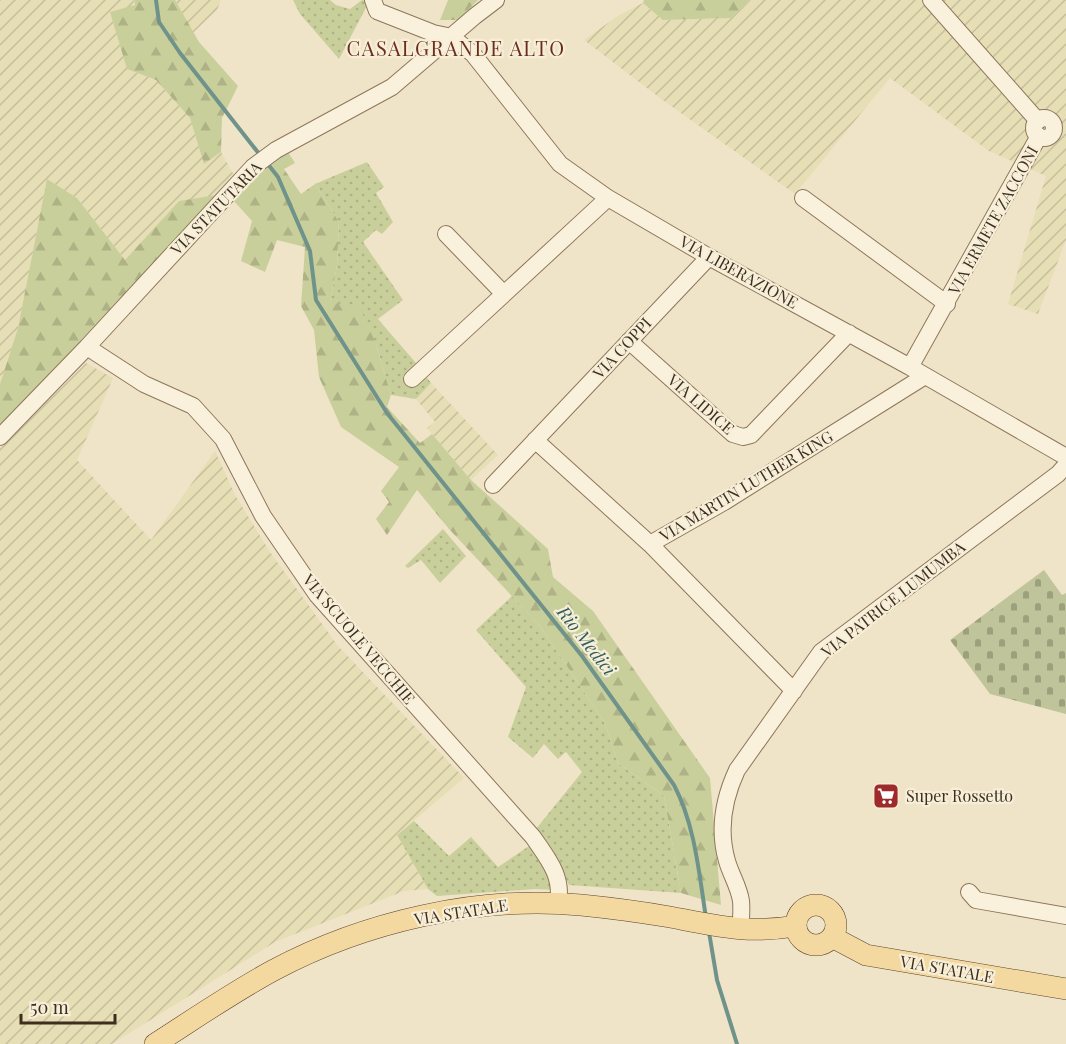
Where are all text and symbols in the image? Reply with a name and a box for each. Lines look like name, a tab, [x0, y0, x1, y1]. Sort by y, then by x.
district label: CASALGRANDE ALTO	[347, 34, 565, 61]
street label: VIA ERMETE ZACCONI	[942, 142, 1042, 299]
street label: VIA STATUTARIA	[165, 156, 266, 260]
street label: VIA LIBERAZIONE	[676, 230, 802, 313]
street label: VIA COPPI	[587, 313, 655, 384]
street label: VIA LIDICE	[663, 368, 739, 438]
street label: VIA MARTIN LUTHER KING	[654, 425, 836, 546]
street label: VIA PATRICE LUMUMBA	[816, 535, 970, 662]
street label: VIA SCUOLE VECCHIE	[298, 569, 420, 708]
water label: Rio Medici	[551, 600, 622, 681]
supermarket icon: Super Rossetto	[871, 781, 901, 811]
place label: Super Rossetto	[906, 785, 1013, 806]
street label: VIA STATALE	[411, 894, 509, 929]
street label: VIA STATALE	[898, 950, 996, 987]
scale bar	[21, 987, 116, 1025]
text: 50 m	[30, 995, 69, 1019]

